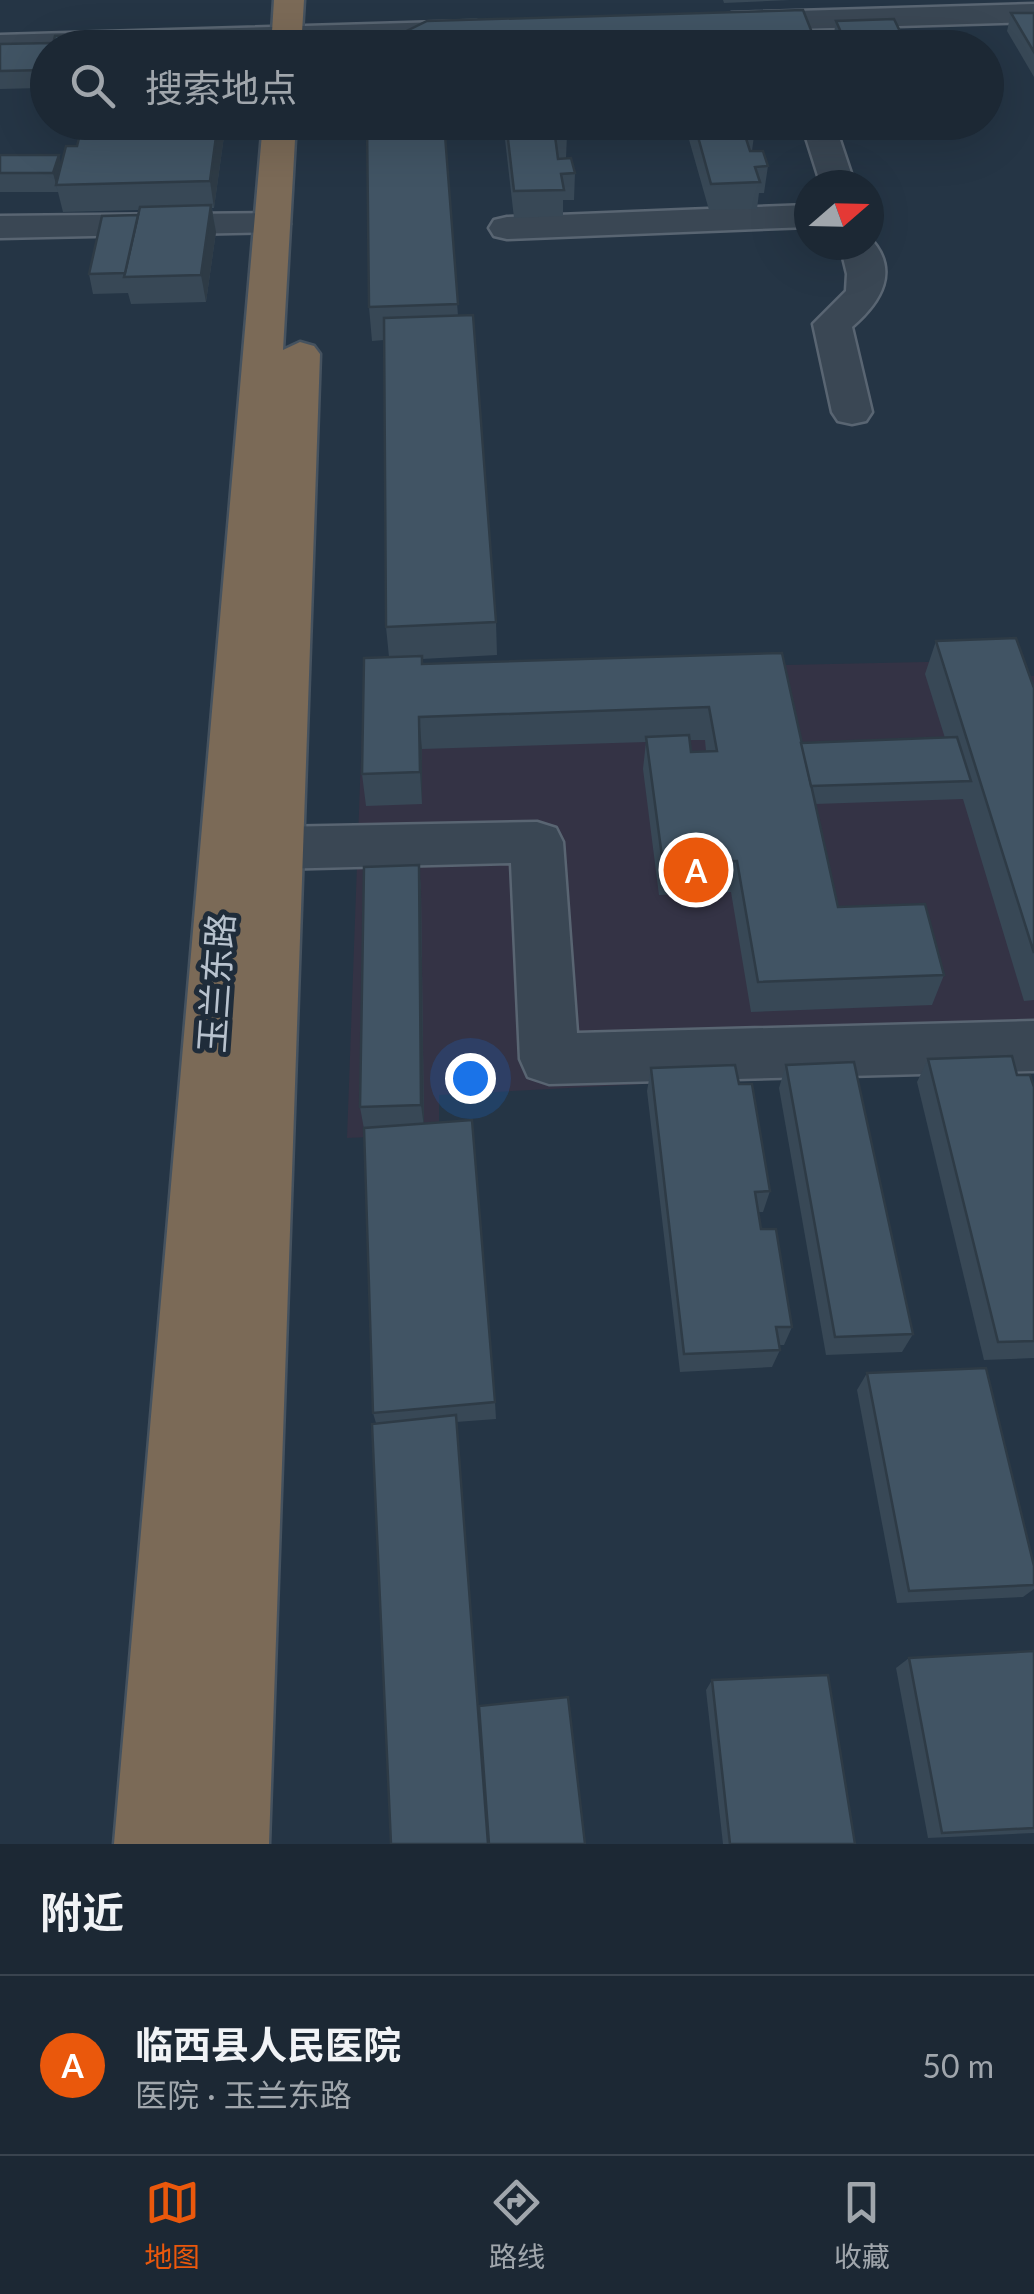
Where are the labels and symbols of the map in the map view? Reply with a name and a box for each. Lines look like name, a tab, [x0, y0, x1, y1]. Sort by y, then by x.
north arrow	[794, 170, 884, 260]
pin: A	[664, 832, 728, 908]
street label: 玉兰东路	[189, 912, 241, 1054]
your location	[445, 1053, 496, 1104]

